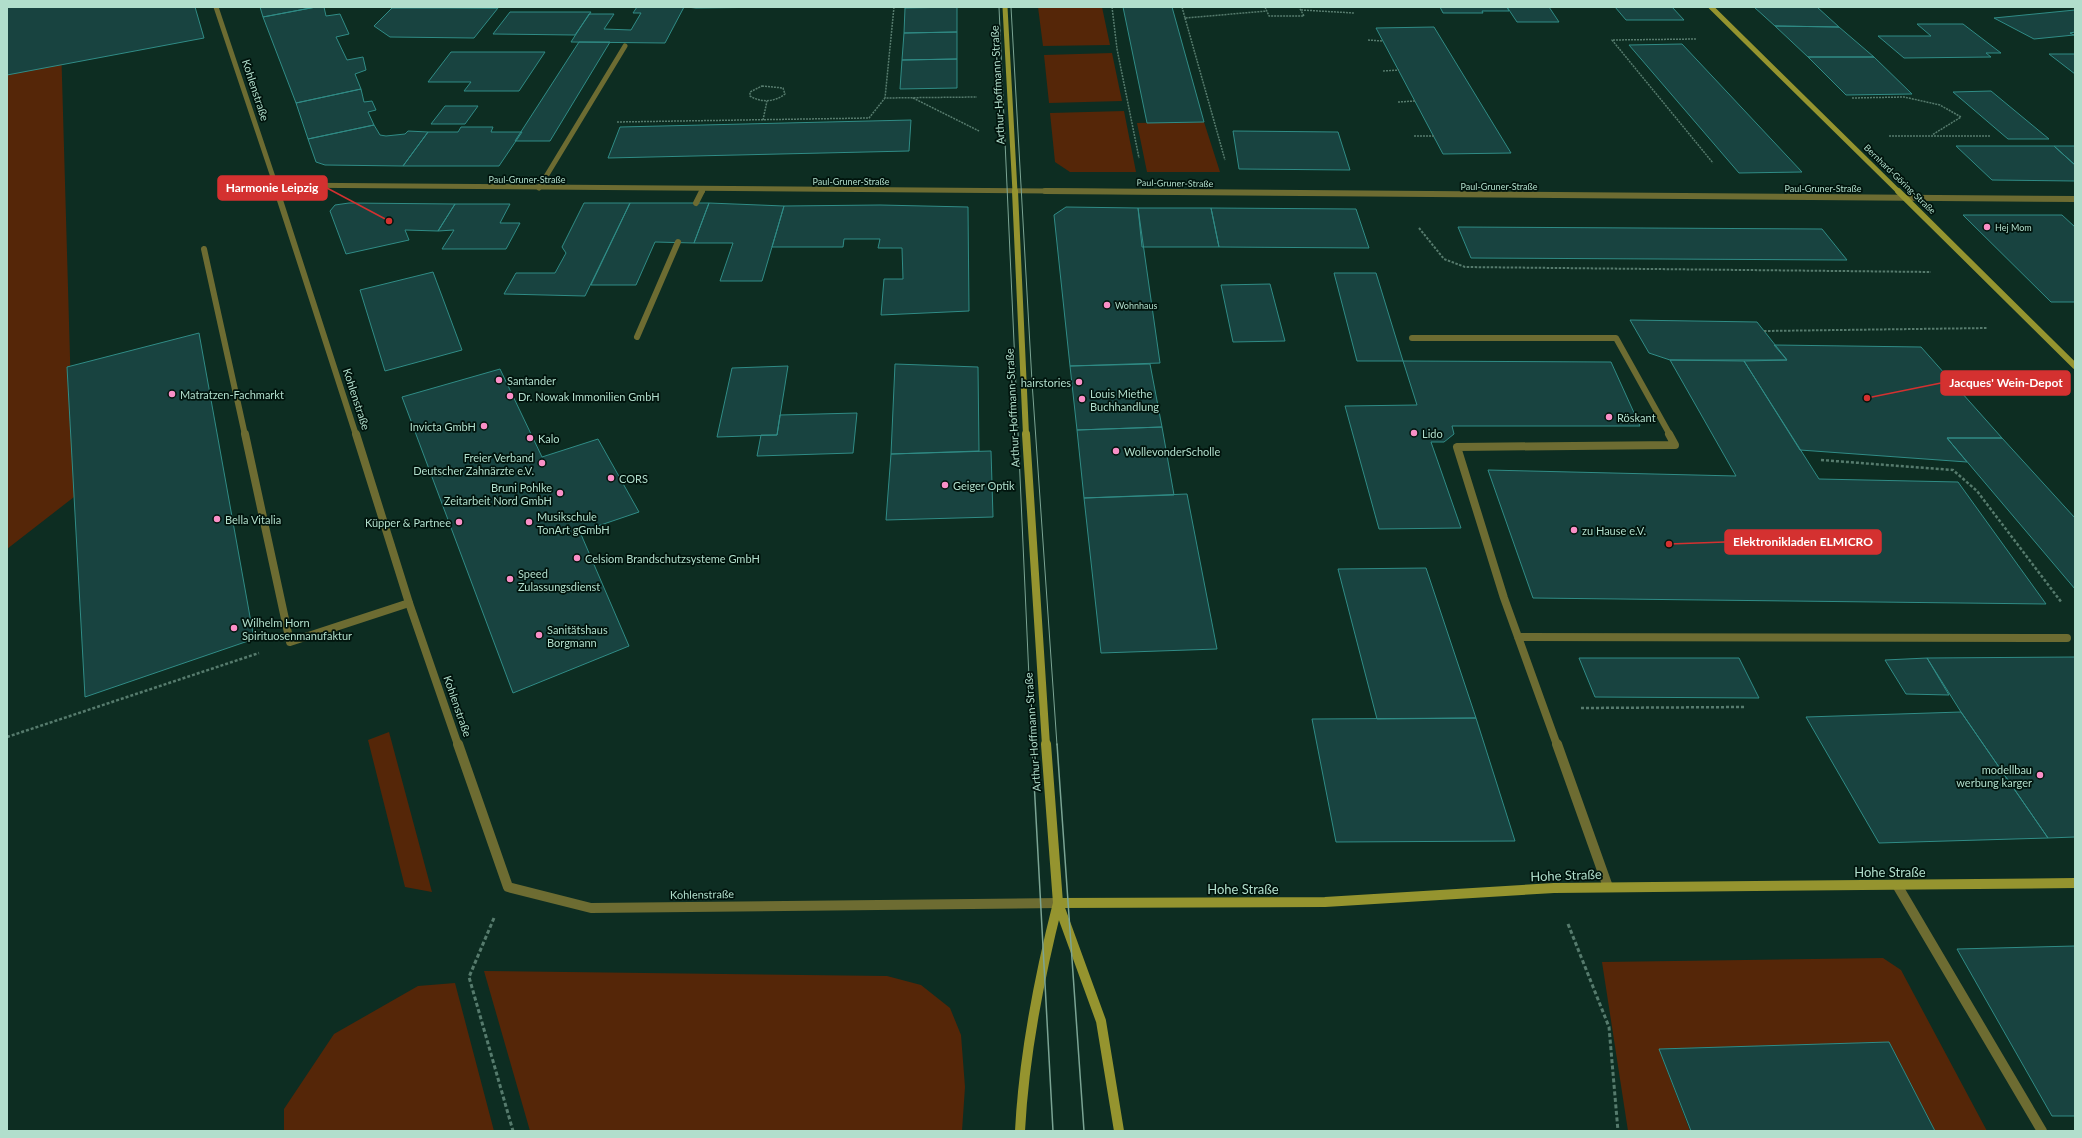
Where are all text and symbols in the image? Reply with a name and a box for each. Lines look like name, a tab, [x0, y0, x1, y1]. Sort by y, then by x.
street label: Arthur-Hoffmann-Straße	[987, 25, 1007, 145]
street label: Kohlenstraße	[240, 58, 272, 123]
street label: Bernhard-Göring-Straße	[1862, 142, 1938, 216]
street label: Paul-Gruner-Straße	[489, 174, 566, 185]
callout: Harmonie Leipzig	[218, 176, 327, 200]
street label: Paul-Gruner-Straße	[813, 176, 890, 187]
street label: Paul-Gruner-Straße	[1137, 177, 1214, 189]
text: Harmonie Leipzig	[226, 180, 319, 195]
street label: Paul-Gruner-Straße	[1461, 181, 1538, 192]
street label: Paul-Gruner-Straße	[1785, 183, 1862, 194]
marker: Hej Mom	[1982, 222, 1992, 232]
place label: Hej Mom	[1995, 222, 2032, 233]
marker: Wohnhaus	[1102, 300, 1112, 310]
place label: Wohnhaus	[1115, 300, 1157, 311]
street label: Arthur-Hoffmann-Straße	[1002, 348, 1022, 468]
street label: Kohlenstraße	[341, 367, 373, 432]
callout: Jacques' Wein-Depot	[1941, 371, 2070, 395]
place label: Santander	[507, 374, 556, 387]
marker: Santander	[494, 375, 504, 385]
text: Jacques' Wein-Depot	[1949, 375, 2063, 390]
place label: hairstories	[1021, 376, 1071, 389]
marker: hairstories	[1074, 377, 1084, 387]
place label: Louis Miethe Buchhandlung	[1090, 387, 1159, 413]
place label: Matratzen-Fachmarkt	[180, 388, 284, 401]
marker: Matratzen-Fachmarkt	[167, 389, 177, 399]
place label: Dr. Nowak Immonilien GmbH	[518, 390, 660, 403]
marker: Dr. Nowak Immonilien GmbH	[505, 391, 515, 401]
marker: Louis Miethe Buchhandlung	[1077, 394, 1087, 404]
place label: Röskant	[1617, 411, 1656, 424]
marker: Röskant	[1604, 412, 1614, 422]
place label: Invicta GmbH	[410, 420, 476, 433]
marker: Invicta GmbH	[479, 421, 489, 431]
place label: Lido	[1422, 427, 1443, 440]
marker: Lido	[1409, 428, 1419, 438]
place label: Kalo	[538, 432, 560, 445]
marker: Kalo	[525, 433, 535, 443]
place label: WollevonderScholle	[1124, 445, 1220, 458]
marker: WollevonderScholle	[1111, 446, 1121, 456]
place label: Freier Verband Deutscher Zahnärzte e.V.	[413, 451, 534, 477]
marker: Freier Verband Deutscher Zahnärzte e.V.	[537, 458, 547, 468]
place label: CORS	[619, 472, 648, 485]
marker: CORS	[606, 473, 616, 483]
place label: Geiger Optik	[953, 479, 1015, 492]
marker: Geiger Optik	[940, 480, 950, 490]
place label: Bruni Pohlke Zeitarbeit Nord GmbH	[444, 481, 552, 507]
marker: Bruni Pohlke Zeitarbeit Nord GmbH	[555, 488, 565, 498]
place label: Musikschule TonArt gGmbH	[537, 510, 610, 536]
place label: Bella Vitalia	[225, 513, 281, 526]
marker: Bella Vitalia	[212, 514, 222, 524]
place label: Küpper & Partnee	[365, 516, 451, 529]
marker: Küpper & Partnee	[454, 517, 464, 527]
marker: Musikschule TonArt gGmbH	[524, 517, 534, 527]
place label: zu Hause e.V.	[1582, 524, 1646, 537]
marker: zu Hause e.V.	[1569, 525, 1579, 535]
callout: Elektronikladen ELMICRO	[1725, 530, 1881, 554]
text: Elektronikladen ELMICRO	[1733, 534, 1873, 549]
place label: Celsiom Brandschutzsysteme GmbH	[585, 552, 760, 565]
marker: Celsiom Brandschutzsysteme GmbH	[572, 553, 582, 563]
place label: Speed Zulassungsdienst	[518, 567, 600, 593]
marker: Speed Zulassungsdienst	[505, 574, 515, 584]
place label: Wilhelm Horn Spirituosenmanufaktur	[242, 616, 352, 642]
marker: Wilhelm Horn Spirituosenmanufaktur	[229, 623, 239, 633]
place label: Sanitätshaus Borgmann	[547, 623, 608, 649]
marker: Sanitätshaus Borgmann	[534, 630, 544, 640]
street label: Arthur-Hoffmann-Straße	[1021, 672, 1043, 792]
street label: Kohlenstraße	[441, 674, 475, 739]
place label: modellbau werbung karger	[1956, 763, 2032, 789]
marker: modellbau werbung karger	[2035, 770, 2045, 780]
street label: Hohe Straße	[1854, 864, 1926, 880]
street label: Hohe Straße	[1530, 866, 1602, 884]
street label: Hohe Straße	[1207, 881, 1279, 897]
street label: Kohlenstraße	[670, 887, 734, 901]

